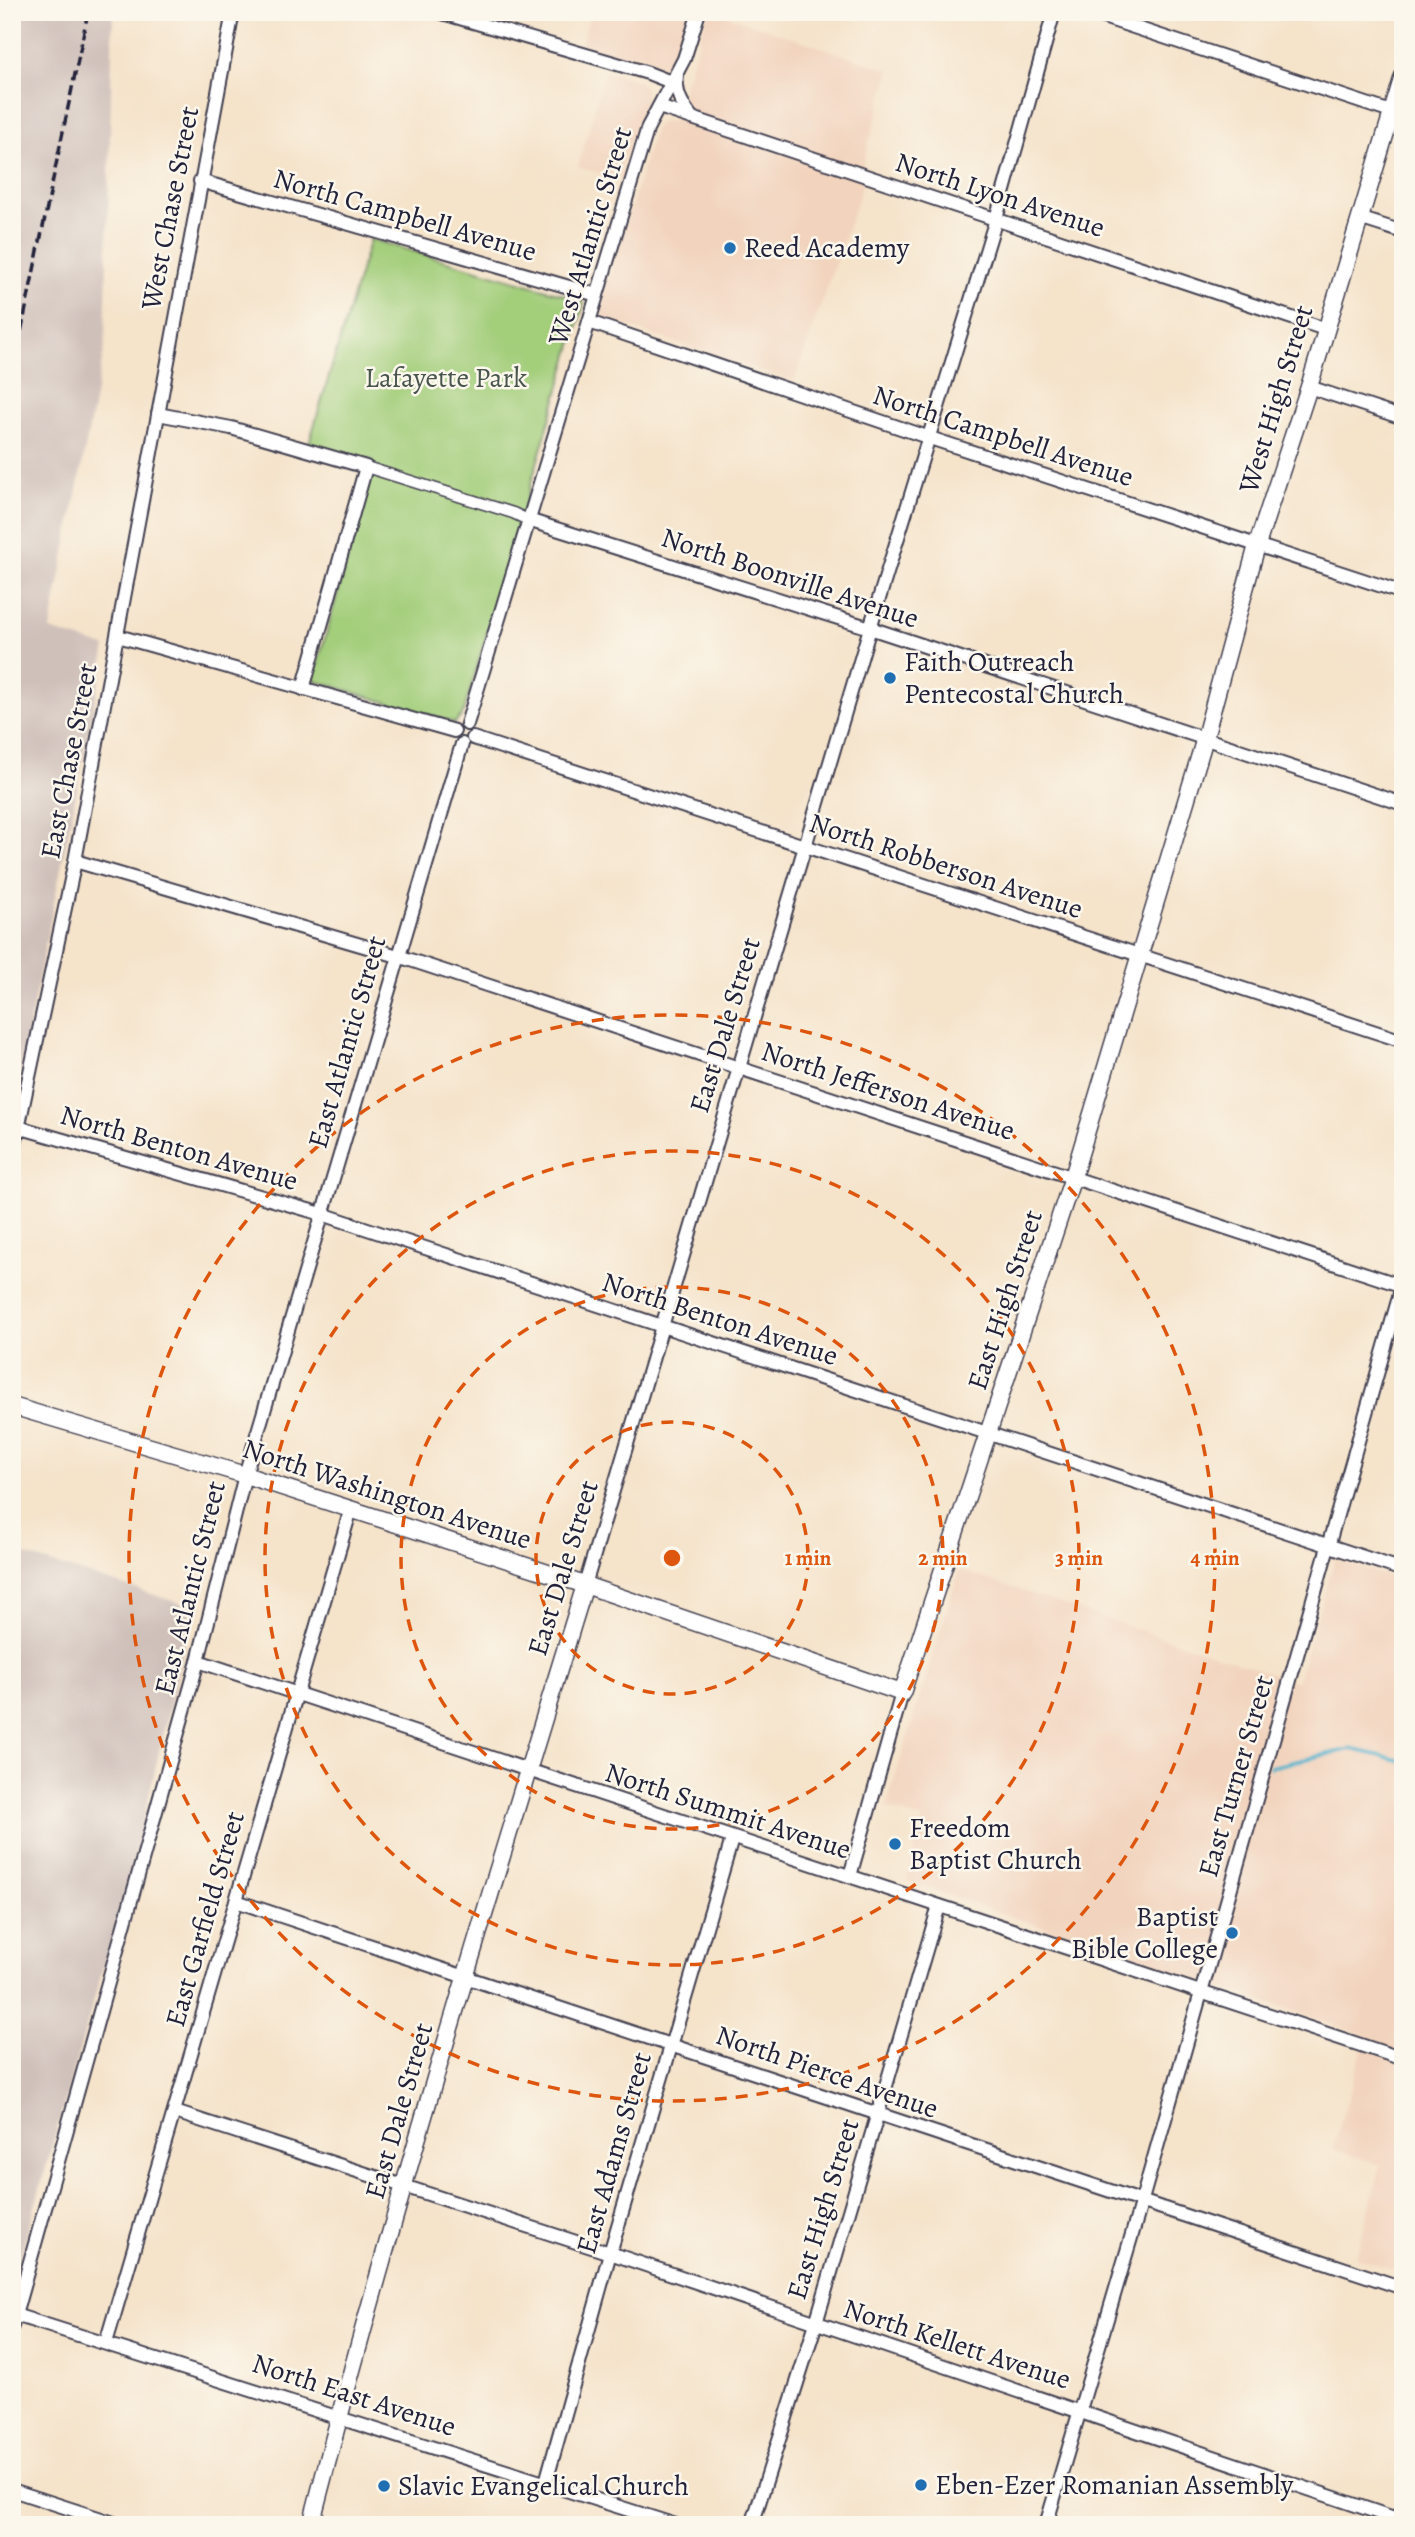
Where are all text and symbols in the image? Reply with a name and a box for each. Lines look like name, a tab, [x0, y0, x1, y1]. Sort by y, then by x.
street label: West Chase Street	[131, 103, 208, 314]
street label: West Atlantic Street	[538, 122, 641, 351]
street label: North Lyon Avenue	[890, 143, 1110, 247]
street label: North Campbell Avenue	[269, 159, 541, 271]
place label: Reed Academy	[744, 229, 910, 267]
marker: Reed Academy	[722, 240, 738, 256]
street label: West High Street	[1229, 300, 1323, 499]
park label: Lafayette Park	[365, 359, 527, 397]
street label: North Campbell Avenue	[868, 376, 1138, 496]
street label: North Boonville Avenue	[656, 518, 924, 638]
place label: Faith Outreach Pentecostal Church	[904, 643, 1124, 713]
street label: East Chase Street	[31, 660, 107, 862]
marker: Faith Outreach Pentecostal Church	[882, 670, 898, 686]
street label: North Robberson Avenue	[804, 804, 1088, 928]
street label: East Atlantic Street	[299, 931, 395, 1153]
street label: East Dale Street	[680, 933, 770, 1117]
street label: North Jefferson Avenue	[756, 1032, 1020, 1150]
street label: North Benton Avenue	[56, 1096, 302, 1200]
street label: East High Street	[958, 1205, 1052, 1395]
street label: North Benton Avenue	[597, 1263, 843, 1375]
street label: North Washington Avenue	[238, 1429, 536, 1559]
street label: East Dale Street	[518, 1476, 608, 1660]
street label: East Atlantic Street	[145, 1477, 235, 1699]
text: 1 min	[785, 1544, 832, 1572]
text: 2 min	[918, 1544, 968, 1572]
text: 3 min	[1055, 1544, 1103, 1572]
text: 4 min	[1190, 1544, 1240, 1572]
centre of rings	[660, 1546, 684, 1570]
street label: East Turner Street	[1189, 1671, 1283, 1881]
street label: North Summit Avenue	[600, 1753, 856, 1869]
street label: East Garfield Street	[156, 1807, 254, 2031]
place label: Freedom Baptist Church	[909, 1809, 1082, 1879]
marker: Freedom Baptist Church	[887, 1836, 903, 1852]
place label: Baptist Bible College	[1071, 1898, 1218, 1968]
marker: Baptist Bible College	[1224, 1925, 1240, 1941]
street label: North Pierce Avenue	[711, 2016, 943, 2128]
street label: East Dale Street	[356, 2018, 442, 2204]
street label: East Adams Street	[567, 2048, 661, 2258]
street label: East High Street	[777, 2114, 869, 2304]
street label: North Kellett Avenue	[838, 2289, 1076, 2399]
street label: North East Avenue	[247, 2344, 461, 2446]
place label: Eben-Ezer Romanian Assembly	[935, 2466, 1294, 2504]
place label: Slavic Evangelical Church	[398, 2467, 689, 2505]
marker: Eben-Ezer Romanian Assembly	[913, 2477, 929, 2493]
marker: Slavic Evangelical Church	[376, 2478, 392, 2494]

